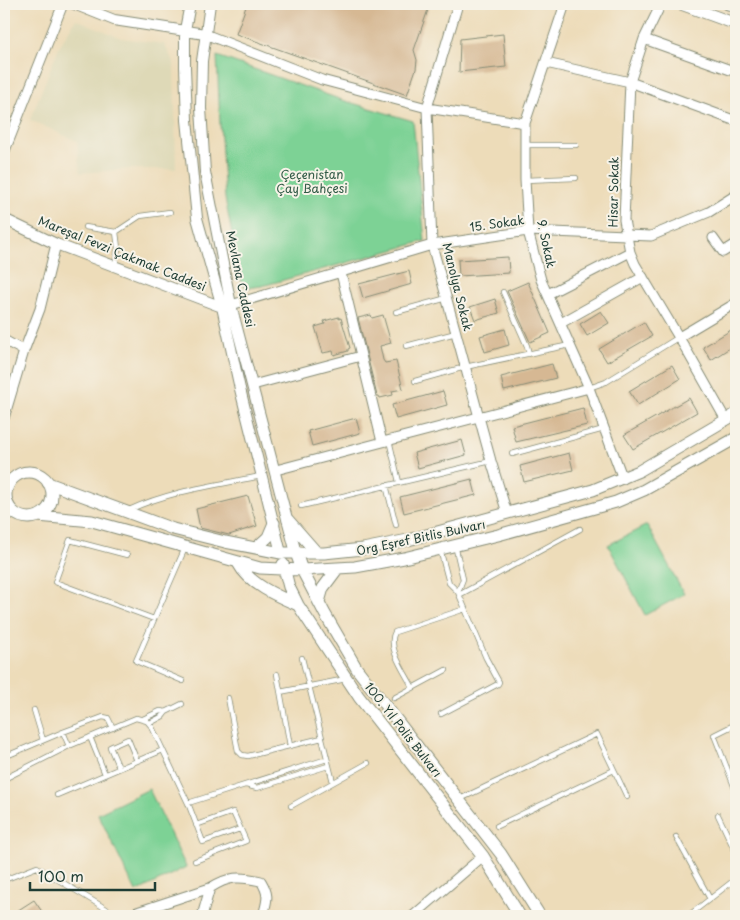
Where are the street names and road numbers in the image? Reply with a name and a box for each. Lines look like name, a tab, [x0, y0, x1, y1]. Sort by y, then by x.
street label: Hisar Sokak	[603, 156, 623, 227]
street label: 15. Sokak	[468, 210, 526, 236]
street label: Mareşal Fevzi Çakmak Caddesi	[36, 211, 209, 295]
street label: 9. Sokak	[533, 218, 561, 270]
street label: Mevlana Caddesi	[222, 229, 260, 329]
street label: Manolya Sokak	[438, 241, 478, 333]
street label: Org Eşref Bitlis Bulvarı	[355, 515, 487, 559]
street label: 100. Yıl Polis Bulvarı	[361, 678, 447, 781]

